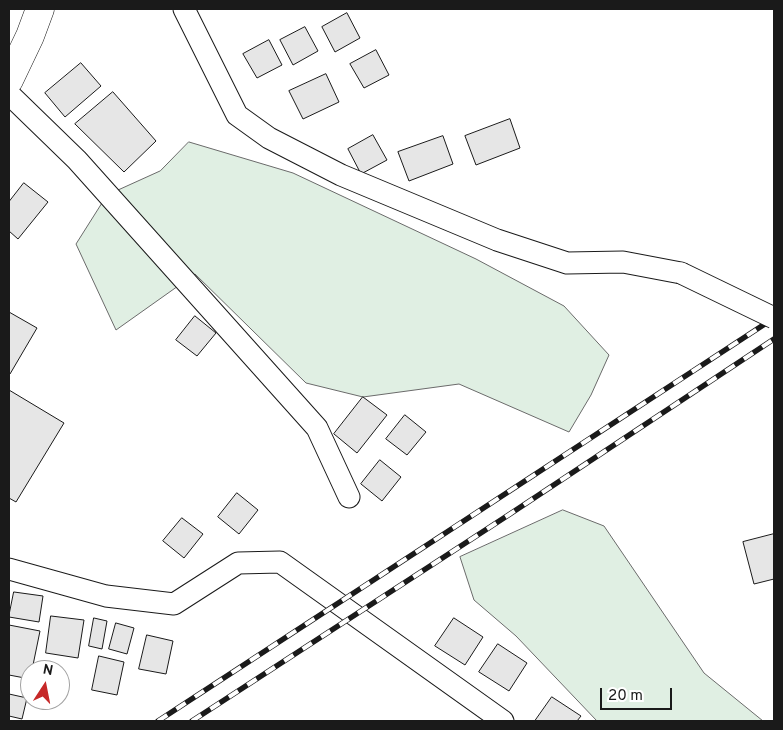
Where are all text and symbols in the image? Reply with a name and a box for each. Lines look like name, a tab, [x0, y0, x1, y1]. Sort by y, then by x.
north arrow	[20, 660, 70, 710]
text: N	[41, 661, 54, 680]
scale bar	[603, 678, 676, 710]
text: 20 m	[608, 687, 643, 706]

